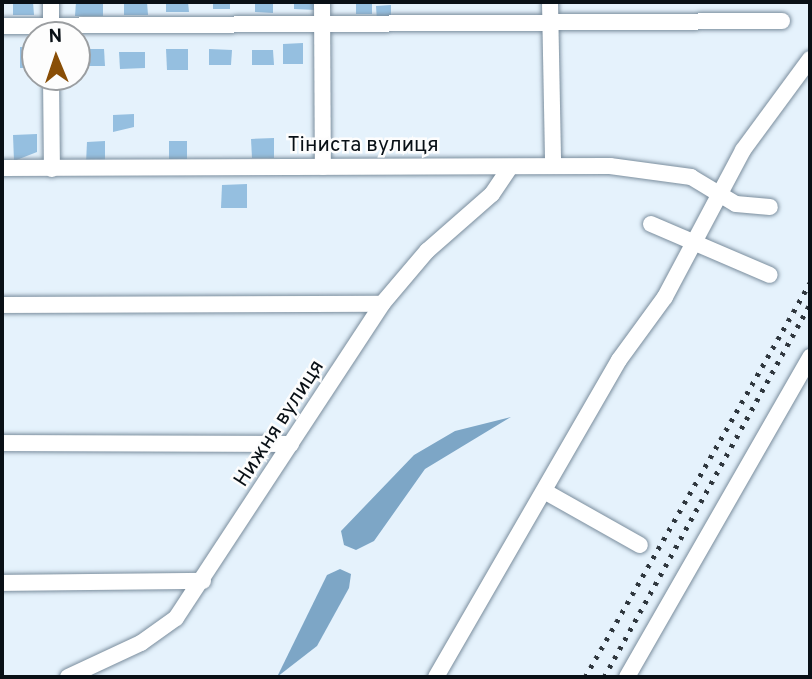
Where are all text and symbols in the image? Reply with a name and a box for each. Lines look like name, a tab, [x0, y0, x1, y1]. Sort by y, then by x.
north arrow	[21, 21, 91, 91]
text: N	[48, 25, 63, 49]
street label: Тіниста вулиця	[287, 133, 439, 159]
street label: Нижня вулиця	[230, 356, 330, 492]

